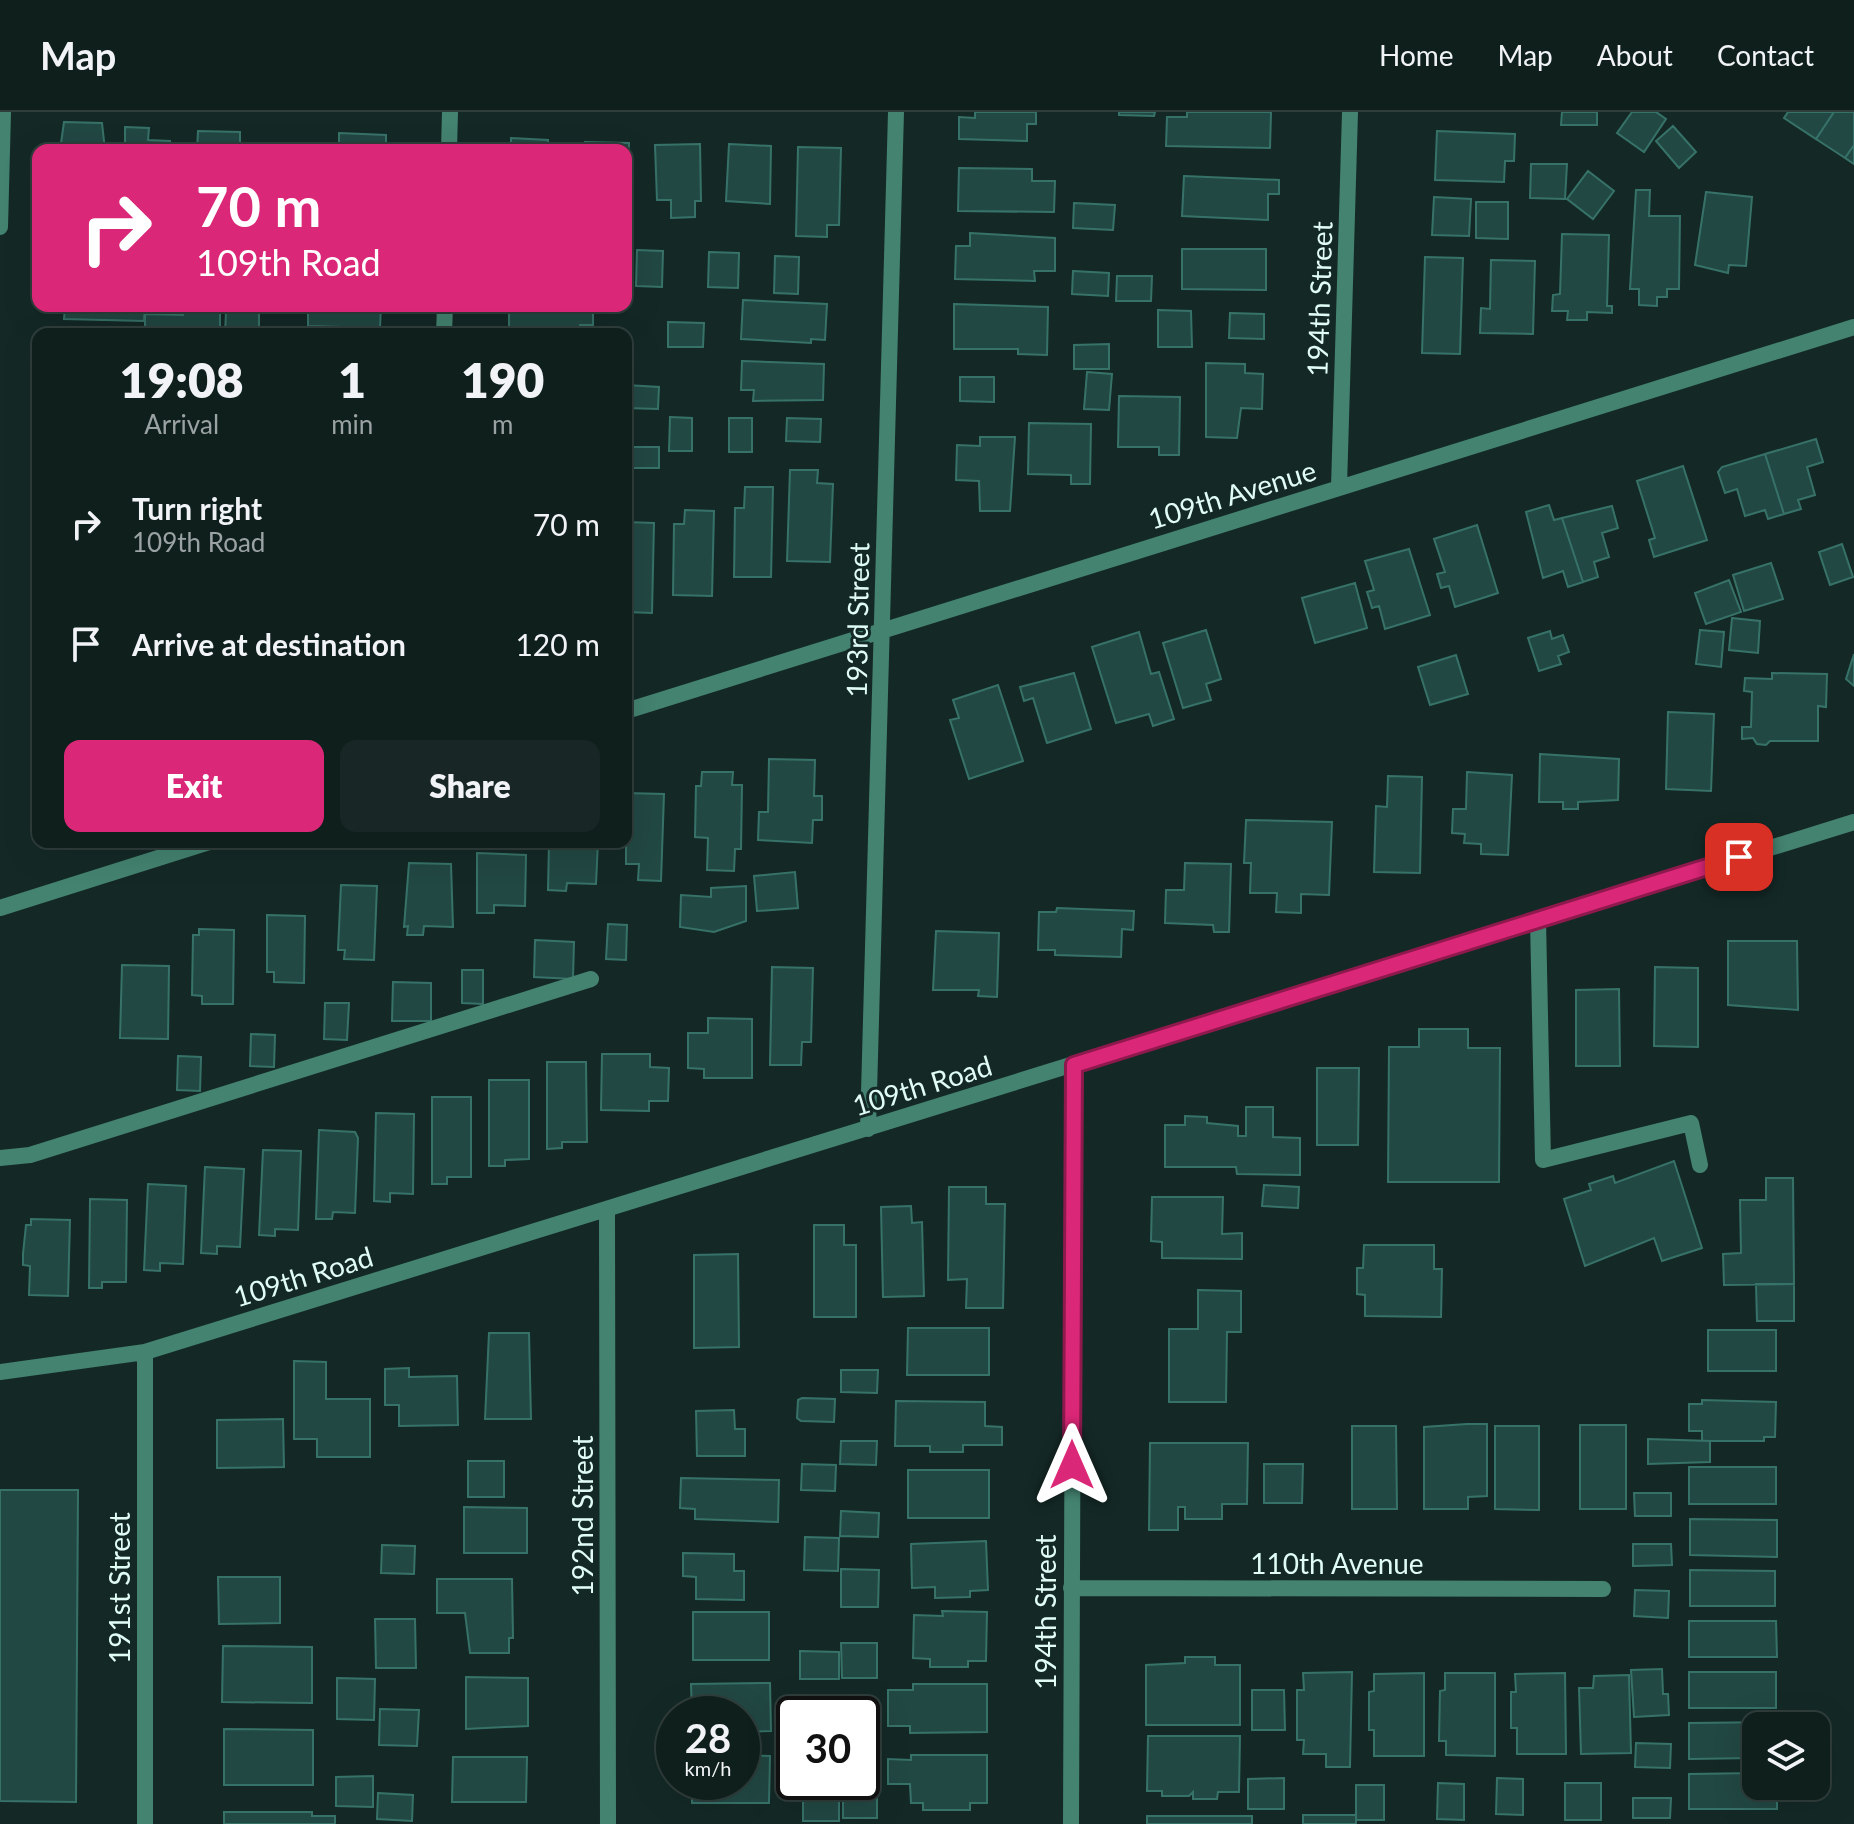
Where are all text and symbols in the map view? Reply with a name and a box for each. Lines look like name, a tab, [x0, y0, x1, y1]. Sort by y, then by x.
text: Map	[40, 32, 116, 78]
text: Home	[1379, 38, 1454, 72]
text: Map	[1498, 38, 1553, 72]
text: About	[1597, 38, 1673, 72]
text: Contact	[1717, 38, 1814, 72]
text: 70 m	[196, 172, 321, 239]
icon: right	[64, 176, 168, 280]
street label: 194th Street	[1299, 221, 1339, 377]
text: 109th Road	[196, 240, 381, 284]
text: 19:08	[120, 351, 244, 408]
text: 1	[338, 351, 366, 408]
text: 190	[461, 351, 544, 408]
text: Arrival	[144, 408, 219, 440]
text: min	[331, 408, 373, 440]
text: m	[492, 408, 513, 440]
street label: 109th Avenue	[1144, 452, 1320, 536]
text: Turn right	[132, 490, 262, 526]
icon: right	[64, 502, 108, 546]
text: 70 m	[533, 506, 600, 542]
text: 109th Road	[132, 526, 265, 558]
street label: 193rd Street	[839, 542, 875, 698]
icon: arrive	[64, 622, 108, 666]
text: Arrive at destination	[132, 626, 406, 662]
text: 120 m	[515, 626, 600, 662]
button: Exit	[64, 740, 324, 832]
button: Share	[340, 740, 600, 832]
pin	[1705, 823, 1773, 891]
icon: arrive	[1717, 835, 1761, 879]
street label: 109th Road	[848, 1048, 996, 1122]
street label: 109th Road	[229, 1239, 377, 1313]
position arrow	[1030, 1423, 1114, 1507]
street label: 192nd Street	[565, 1436, 599, 1596]
street label: 191st Street	[102, 1512, 136, 1664]
street label: 194th Street	[1028, 1534, 1062, 1690]
street label: 110th Avenue	[1250, 1546, 1424, 1580]
speed limit sign: 30	[776, 1696, 880, 1800]
map controls	[1742, 1712, 1830, 1800]
button: layers	[1742, 1712, 1830, 1800]
text: 28	[685, 1714, 731, 1762]
text: km/h	[685, 1756, 731, 1780]

